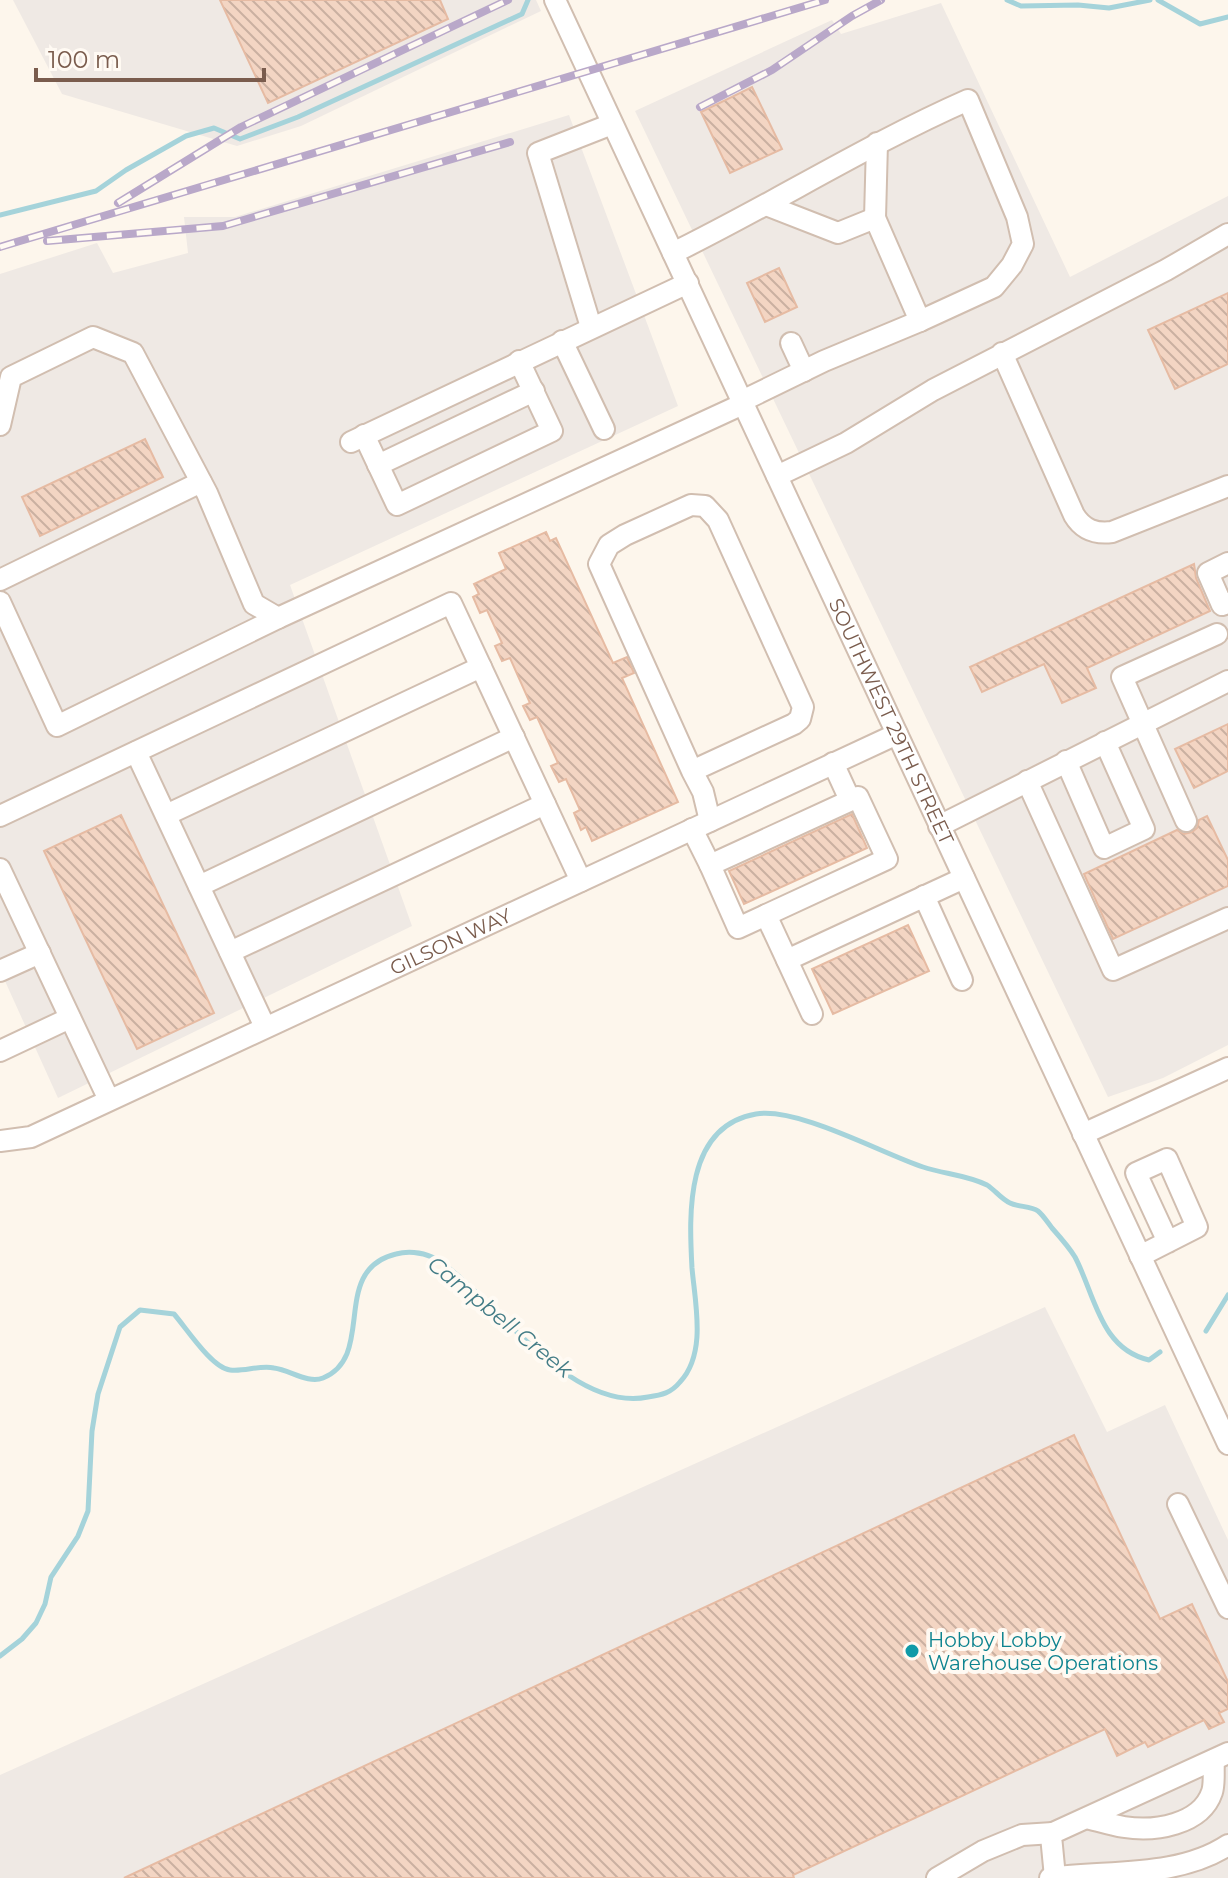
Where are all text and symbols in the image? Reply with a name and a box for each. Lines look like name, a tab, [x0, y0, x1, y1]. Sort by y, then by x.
scale bar	[36, 32, 264, 82]
text: 100 m	[48, 45, 120, 74]
street label: SOUTHWEST 29TH STREET	[824, 595, 959, 849]
street label: GILSON WAY	[386, 903, 515, 980]
water label: Campbell Creek	[422, 1250, 578, 1384]
place label: Hobby Lobby Warehouse Operations	[928, 1628, 1158, 1675]
marker: Hobby Lobby Warehouse Operations	[903, 1642, 921, 1660]

